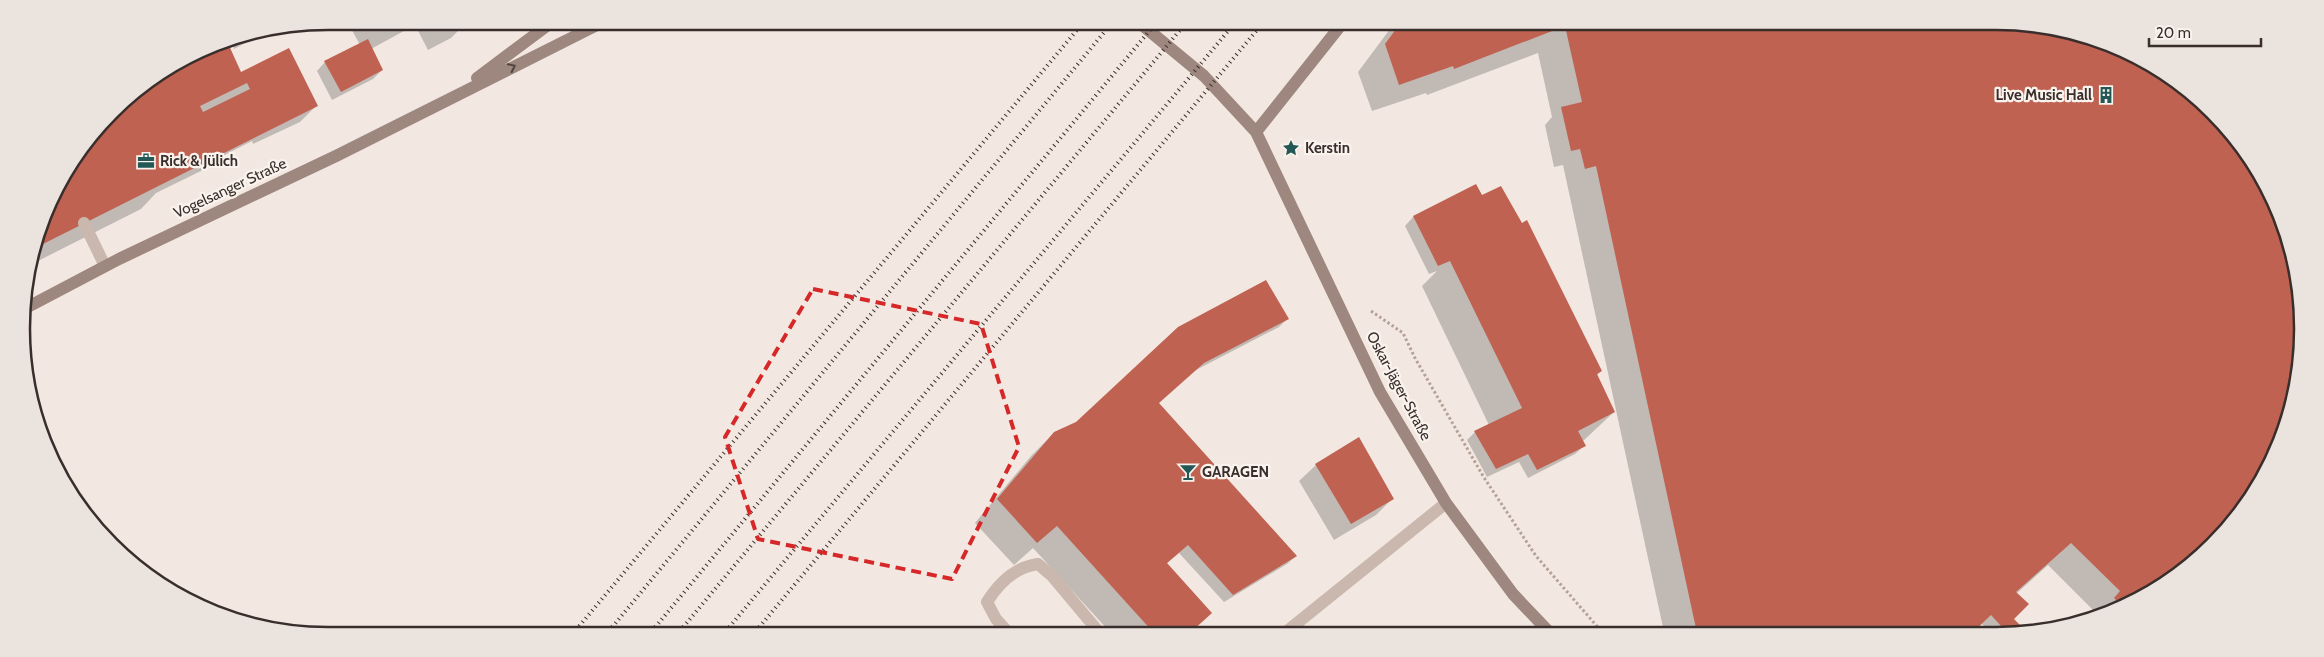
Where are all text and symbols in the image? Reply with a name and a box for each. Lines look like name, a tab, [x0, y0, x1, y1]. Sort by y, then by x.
scale bar	[2149, 15, 2262, 47]
text: 20 m	[2156, 24, 2191, 42]
one-way arrow	[507, 63, 516, 73]
building icon: Live Music Hall	[2096, 85, 2116, 105]
place label: Live Music Hall	[1996, 86, 2092, 104]
place icon: Kerstin	[1281, 138, 1301, 158]
place label: Kerstin	[1305, 139, 1350, 157]
office icon: Rick & Jülich	[136, 151, 156, 171]
place label: Rick & Jülich	[160, 152, 238, 170]
street label: Vogelsanger Straße	[171, 154, 289, 222]
street label: Oskar-Jäger-Straße	[1363, 329, 1435, 444]
bar icon: GARAGEN	[1178, 462, 1198, 482]
place label: GARAGEN	[1202, 463, 1269, 481]

